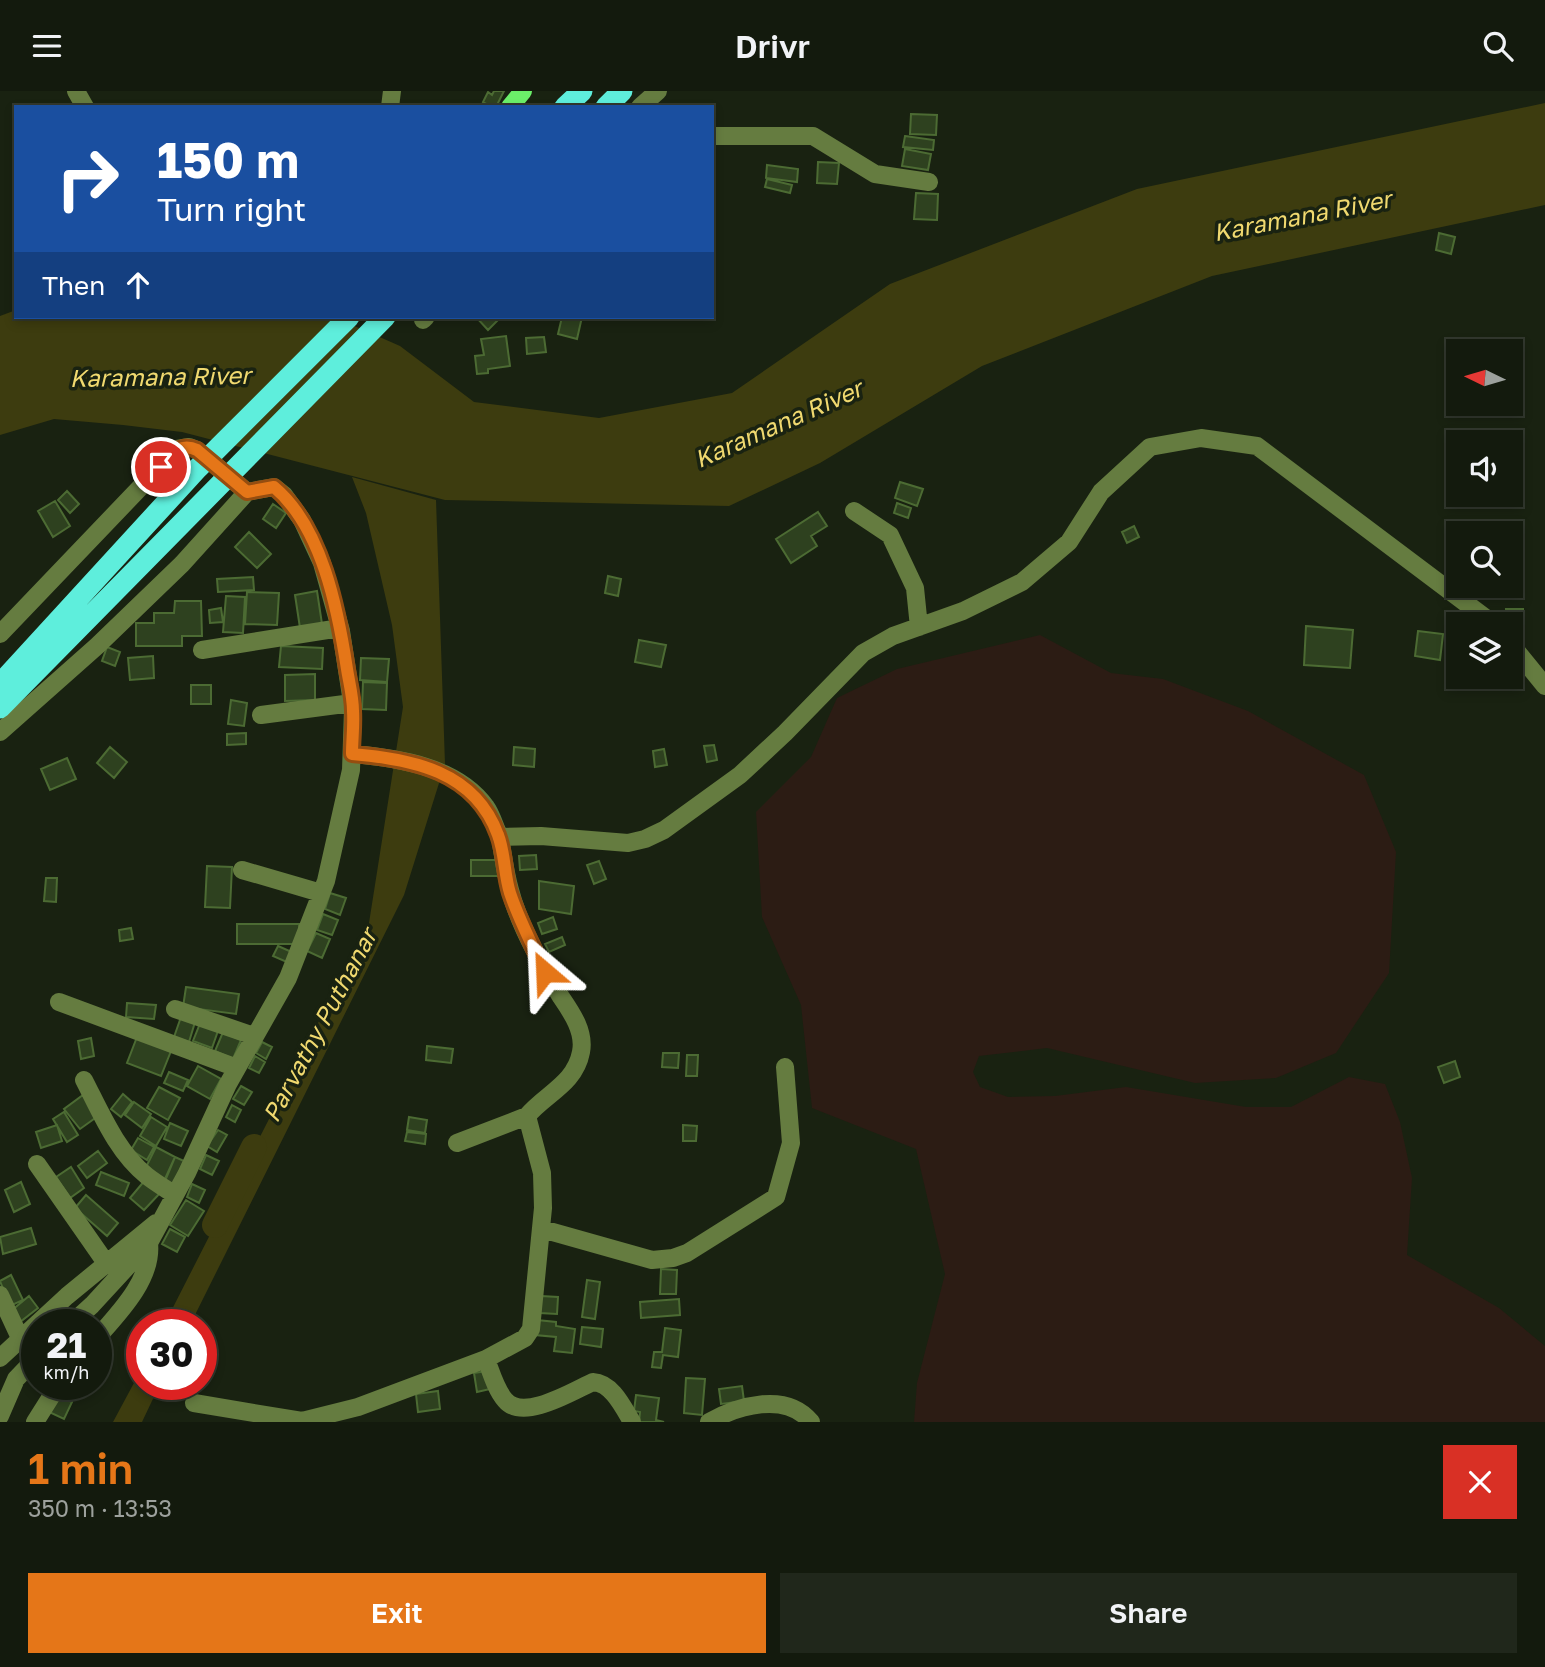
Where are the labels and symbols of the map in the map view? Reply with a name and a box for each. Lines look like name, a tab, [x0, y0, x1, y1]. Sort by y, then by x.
water label: Karamana River	[1211, 183, 1397, 246]
north arrow	[1446, 339, 1522, 417]
water label: Karamana River	[69, 360, 254, 392]
water label: Karamana River	[690, 372, 870, 473]
pin	[131, 437, 191, 497]
water label: Parvathy Puthanar	[256, 920, 385, 1127]
position arrow	[508, 935, 582, 1009]
speed limit sign: 30	[126, 1309, 217, 1400]

